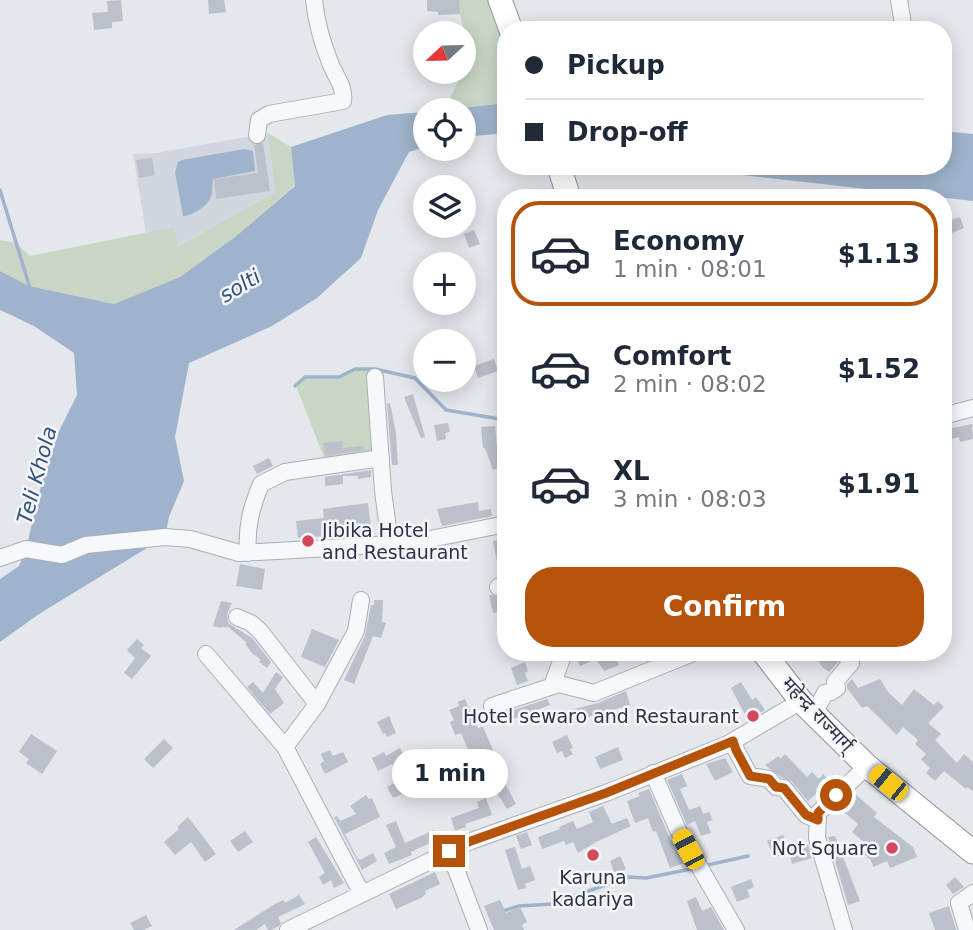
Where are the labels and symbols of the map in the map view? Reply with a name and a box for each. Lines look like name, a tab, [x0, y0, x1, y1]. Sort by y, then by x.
north arrow	[413, 21, 476, 84]
water label: solti	[215, 264, 265, 308]
water label: Teli Khola	[12, 424, 62, 526]
place label: Jibika Hotel and Restaurant	[321, 519, 468, 563]
marker: Jibika Hotel and Restaurant	[300, 533, 316, 549]
street label: महेन्द्र राज्मार्ग्	[777, 672, 860, 759]
place label: Hotel sewaro and Restaurant	[463, 705, 739, 727]
marker: Hotel sewaro and Restaurant	[745, 708, 761, 724]
callout: 1 min	[391, 750, 507, 798]
car	[866, 762, 911, 804]
route start	[820, 779, 852, 811]
car	[669, 826, 708, 872]
route end	[433, 835, 465, 867]
place label: Not Square	[772, 837, 878, 859]
marker: Not Square	[884, 840, 900, 856]
marker: Karuna kadariya	[585, 847, 601, 863]
place label: Karuna kadariya	[552, 866, 634, 910]

